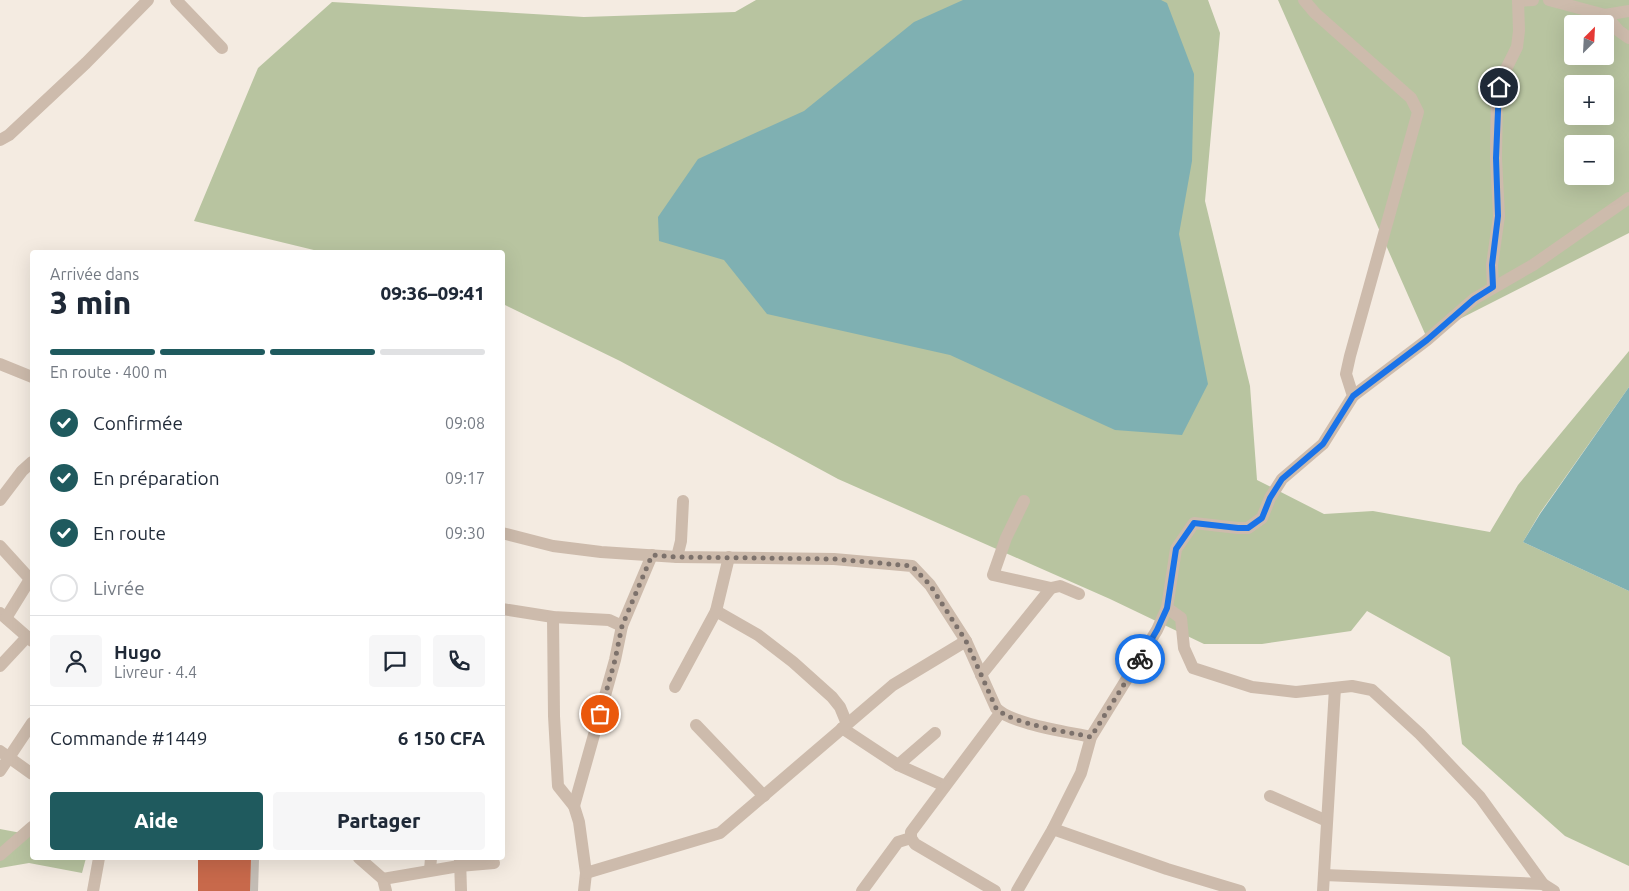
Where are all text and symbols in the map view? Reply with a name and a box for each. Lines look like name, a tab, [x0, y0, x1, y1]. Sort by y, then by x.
north arrow	[1564, 15, 1614, 65]
map controls	[1564, 15, 1614, 185]
pin	[1478, 66, 1520, 108]
icon: home	[1485, 73, 1513, 101]
button: +	[1564, 75, 1614, 125]
button: −	[1564, 135, 1614, 185]
text: Arrivée dans	[50, 265, 139, 283]
text: 09:36–09:41	[380, 282, 485, 304]
text: 3 min	[50, 284, 131, 320]
text: En route · 400 m	[50, 363, 167, 381]
icon: check	[50, 409, 78, 437]
text: Confirmée	[93, 412, 183, 434]
text: 09:08	[445, 414, 485, 432]
icon: check	[50, 464, 78, 492]
text: En préparation	[93, 467, 220, 489]
text: 09:17	[445, 469, 485, 487]
icon: check	[50, 519, 78, 547]
text: En route	[93, 522, 166, 544]
text: 09:30	[445, 524, 485, 542]
text: Livrée	[93, 577, 145, 599]
courier	[1115, 634, 1165, 684]
button: person	[50, 635, 102, 687]
button: chat	[369, 635, 421, 687]
button: phone	[433, 635, 485, 687]
text: Hugo	[114, 641, 162, 663]
icon: bike	[1126, 645, 1154, 673]
text: Livreur · 4.4	[114, 663, 197, 681]
pin	[579, 693, 621, 735]
icon: bag	[586, 700, 614, 728]
text: Commande #1449	[50, 727, 207, 749]
text: 6 150 CFA	[398, 727, 485, 749]
button: Aide	[50, 792, 263, 850]
button: Partager	[273, 792, 485, 850]

